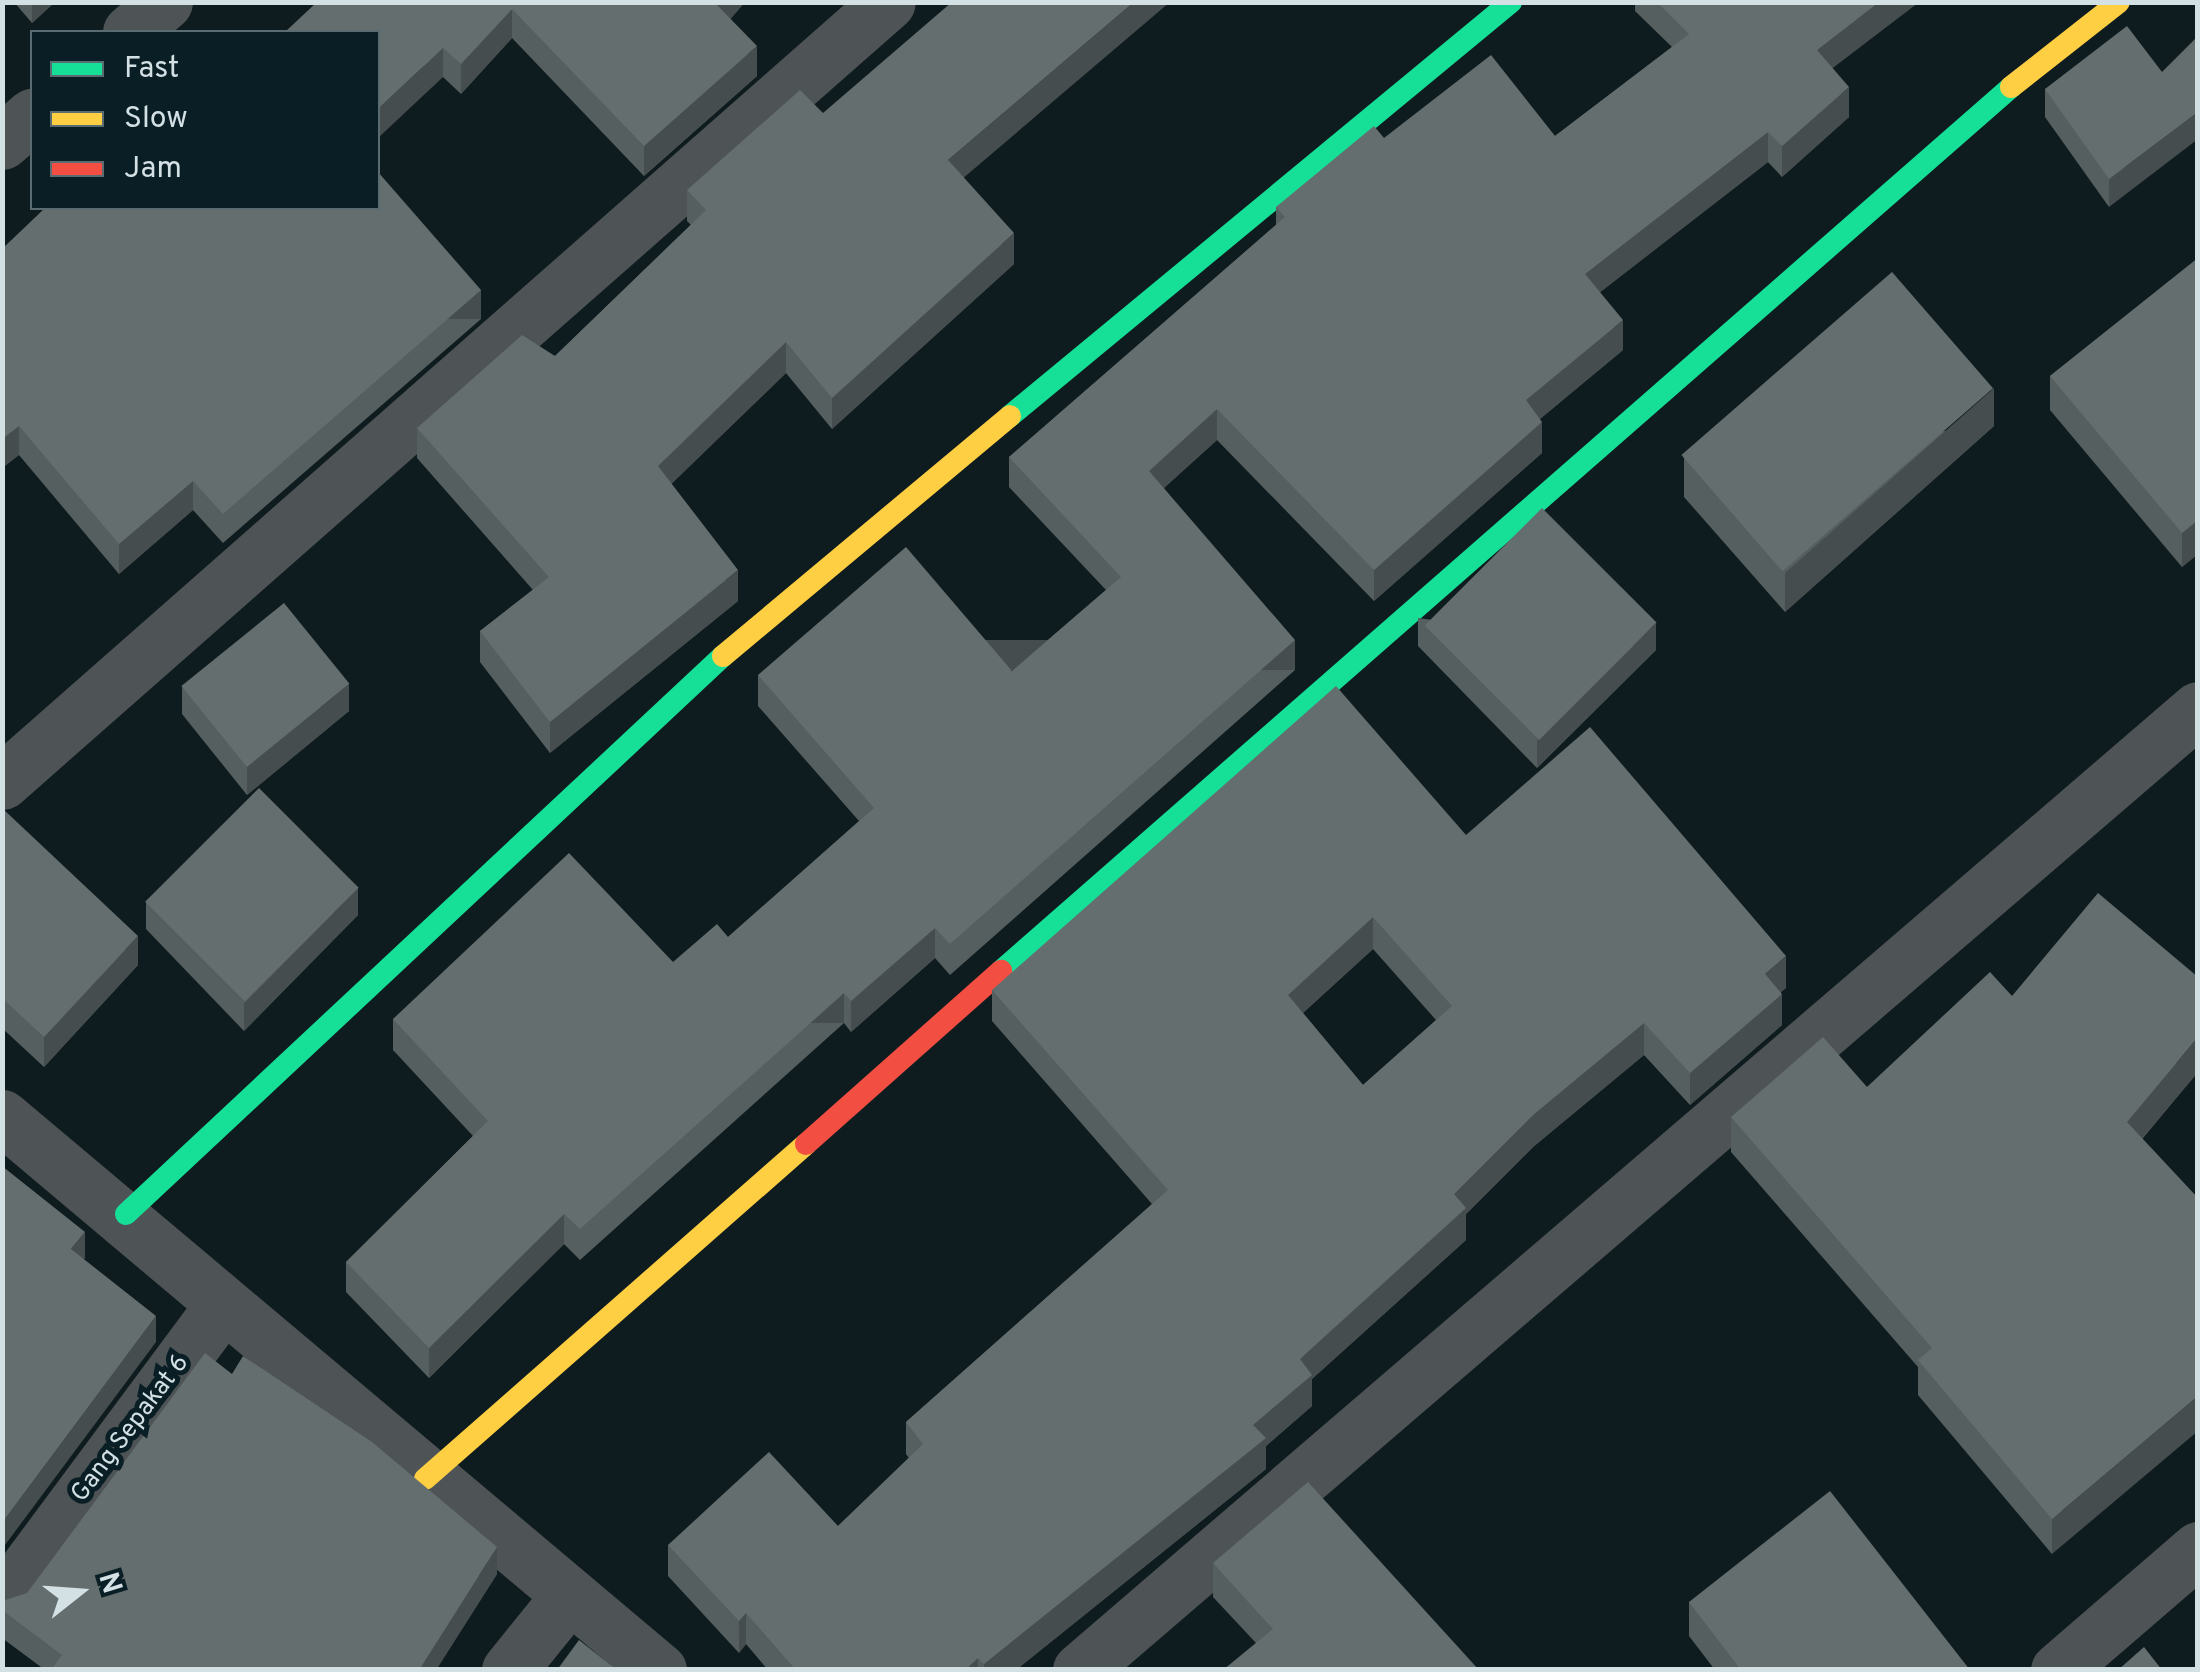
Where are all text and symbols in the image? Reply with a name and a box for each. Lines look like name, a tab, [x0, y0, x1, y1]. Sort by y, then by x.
legend	[30, 30, 380, 210]
text: Fast	[124, 51, 179, 88]
text: Slow	[124, 101, 188, 138]
text: Jam	[124, 151, 182, 188]
street label: Gang Sepakat 6	[66, 1349, 196, 1509]
north arrow	[30, 1542, 130, 1642]
text: N	[89, 1568, 129, 1598]

